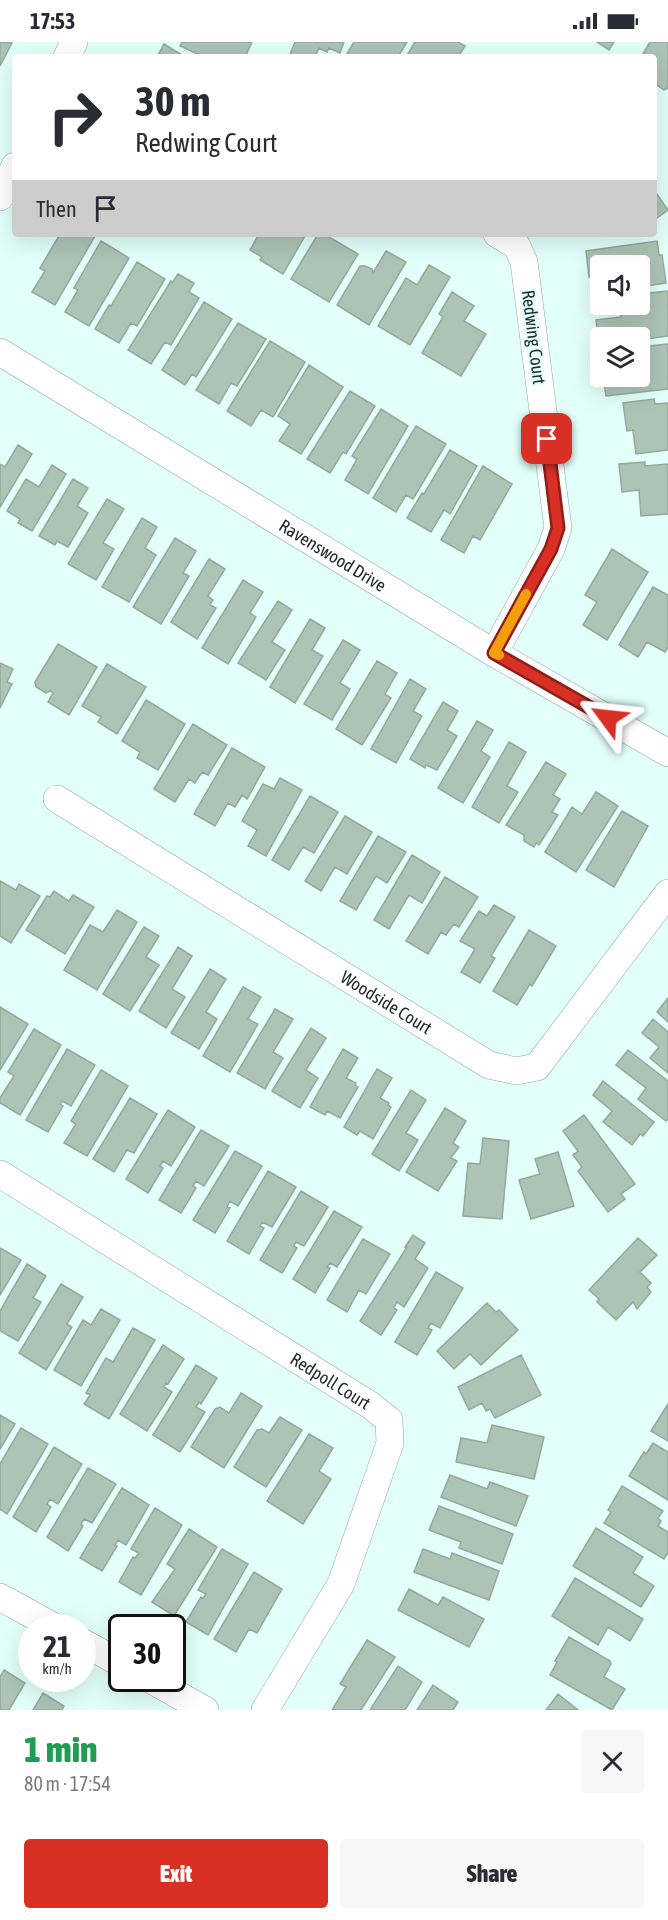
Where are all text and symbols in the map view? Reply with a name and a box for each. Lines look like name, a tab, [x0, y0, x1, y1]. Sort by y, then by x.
text: 17:53	[30, 8, 75, 34]
text: 30 m	[135, 77, 210, 125]
icon: right	[36, 78, 114, 156]
text: Redwing Court	[135, 127, 278, 158]
icon: arrive	[89, 192, 122, 225]
text: Then	[36, 196, 77, 222]
map controls	[590, 255, 650, 387]
button: sound	[590, 255, 650, 315]
street label: Redwing Court	[518, 289, 550, 385]
button: layers	[590, 327, 650, 387]
pin	[521, 413, 572, 464]
icon: arrive	[530, 422, 563, 455]
street label: Ravenswood Drive	[276, 514, 390, 595]
position arrow	[576, 686, 640, 750]
street label: Woodside Court	[337, 966, 436, 1038]
street label: Redpoll Court	[287, 1348, 375, 1413]
speed limit sign: 30	[108, 1614, 186, 1692]
text: 21	[43, 1629, 71, 1663]
text: km/h	[42, 1660, 72, 1677]
text: 1 min	[24, 1728, 98, 1770]
button: close	[581, 1730, 644, 1793]
text: 80 m · 17:54	[24, 1772, 111, 1795]
button: Exit	[24, 1839, 328, 1908]
button: Share	[340, 1839, 644, 1908]

